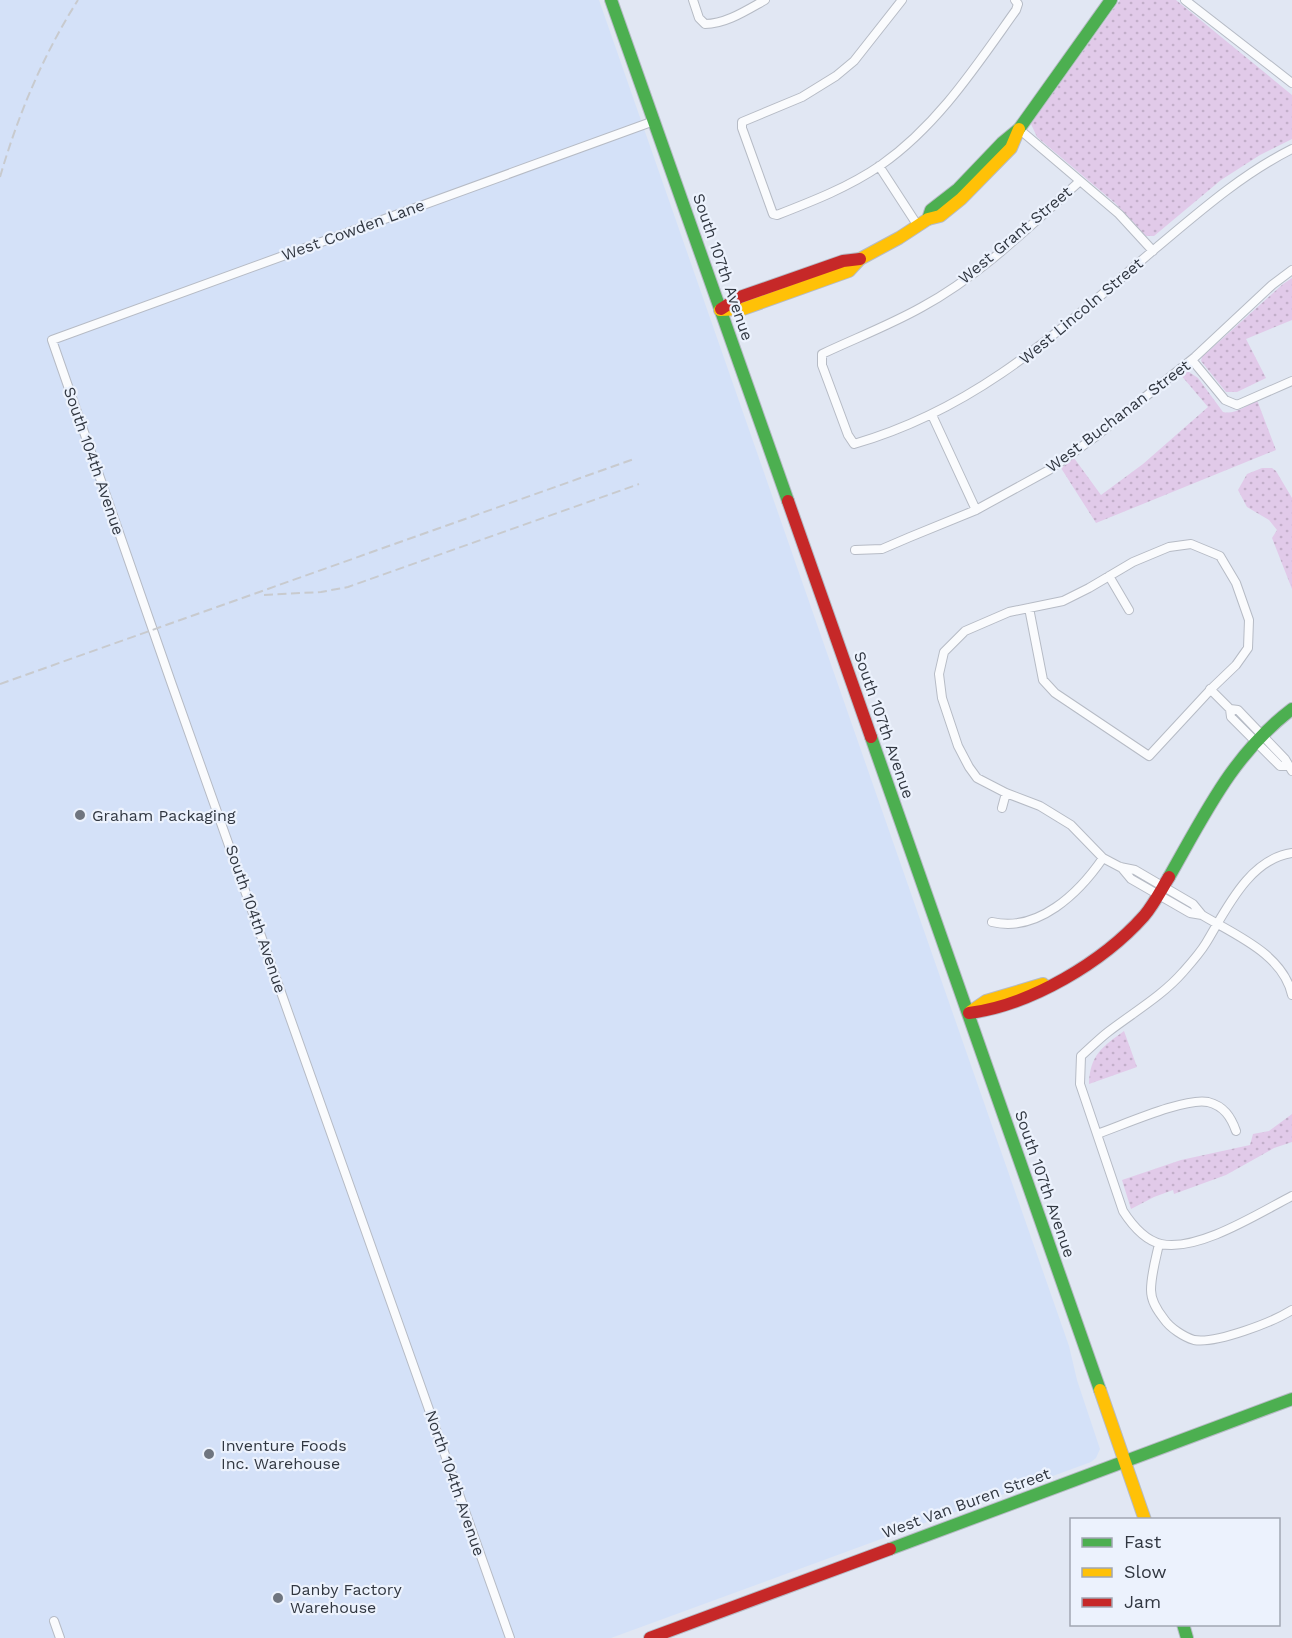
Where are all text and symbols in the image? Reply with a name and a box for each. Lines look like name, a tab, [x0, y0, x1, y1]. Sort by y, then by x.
street label: West Grant Street	[955, 182, 1076, 288]
street label: South 107th Avenue	[689, 191, 757, 343]
street label: West Cowden Lane	[279, 195, 427, 265]
street label: West Lincoln Street	[1015, 254, 1147, 368]
street label: West Buchanan Street	[1042, 355, 1194, 476]
street label: South 104th Avenue	[60, 384, 128, 538]
street label: South 107th Avenue	[850, 649, 918, 801]
place label: Graham Packaging	[92, 806, 236, 825]
marker: Graham Packaging	[73, 808, 87, 822]
street label: South 104th Avenue	[222, 842, 290, 996]
street label: South 107th Avenue	[1011, 1108, 1079, 1260]
street label: North 104th Avenue	[421, 1408, 489, 1558]
place label: Inventure Foods Inc. Warehouse	[221, 1436, 347, 1473]
marker: Inventure Foods Inc. Warehouse	[202, 1447, 216, 1461]
street label: West Van Buren Street	[879, 1464, 1053, 1542]
legend	[1070, 1518, 1280, 1626]
text: Fast	[1124, 1531, 1162, 1552]
text: Slow	[1124, 1561, 1167, 1582]
place label: Danby Factory Warehouse	[290, 1580, 402, 1617]
marker: Danby Factory Warehouse	[271, 1591, 285, 1605]
text: Jam	[1124, 1591, 1161, 1612]

